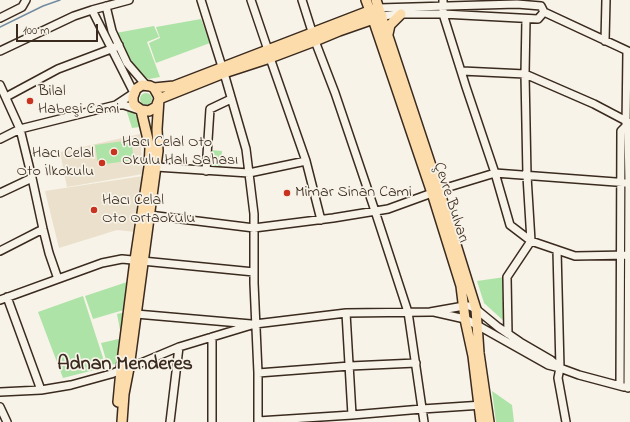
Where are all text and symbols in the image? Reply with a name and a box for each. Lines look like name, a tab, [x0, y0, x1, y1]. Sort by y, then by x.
scale bar	[18, 16, 100, 42]
text: 100 m	[23, 22, 50, 40]
place label: Bilal Habeşi Cami	[38, 82, 119, 120]
marker: Bilal Habeşi Cami	[25, 96, 35, 106]
place label: Hacı Celal Oto Okulu Halı Sahası	[122, 133, 238, 171]
place label: Hacı Celal Oto İlkokulu	[17, 144, 94, 182]
marker: Hacı Celal Oto Okulu Halı Sahası	[109, 147, 119, 157]
marker: Hacı Celal Oto İlkokulu	[97, 158, 107, 168]
street label: Çevre Bulvarı	[428, 160, 472, 246]
place label: Mimar Sinan Cami	[295, 183, 412, 203]
marker: Mimar Sinan Cami	[282, 188, 292, 198]
place label: Hacı Celal Oto Ortaokulu	[102, 191, 195, 229]
marker: Hacı Celal Oto Ortaokulu	[89, 205, 99, 215]
district label: Adnan Menderes	[57, 354, 193, 378]

